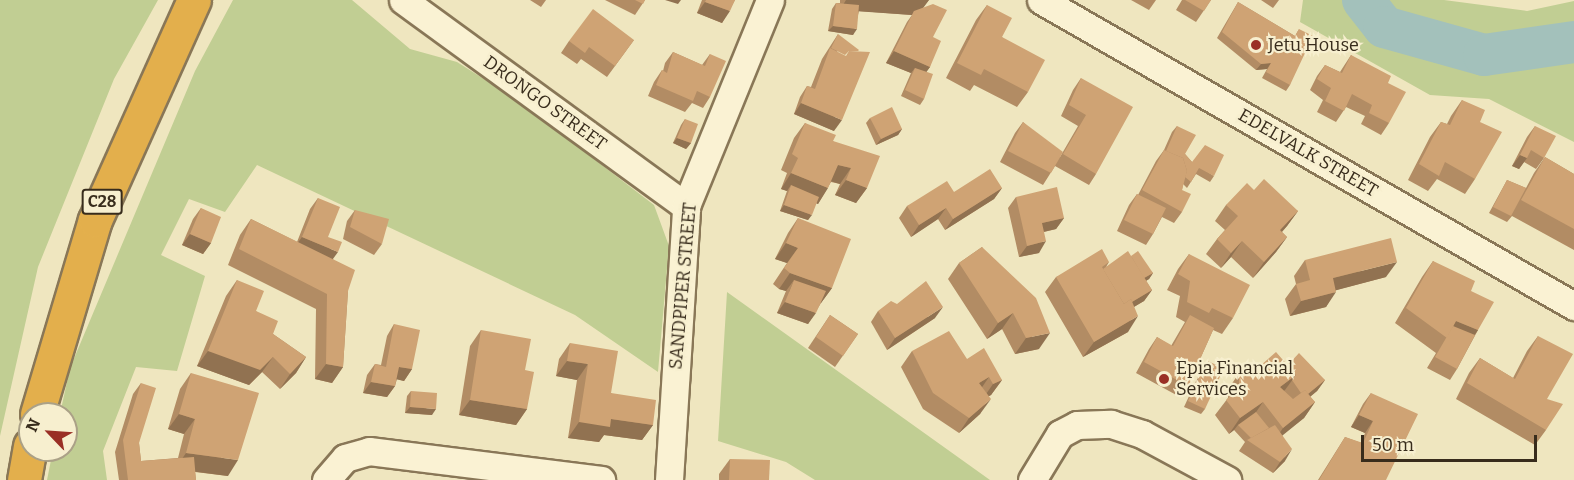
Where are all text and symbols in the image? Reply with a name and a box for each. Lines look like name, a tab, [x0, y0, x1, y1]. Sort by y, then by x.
place label: Jetu House	[1268, 34, 1359, 56]
marker: Jetu House	[1249, 38, 1263, 52]
street label: DRONGO STREET	[479, 51, 611, 155]
street label: EDELVALK STREET	[1234, 104, 1382, 202]
road number: C28	[81, 189, 123, 215]
street label: SANDPIPER STREET	[665, 202, 701, 370]
place label: Epia Financial Services	[1176, 358, 1293, 400]
marker: Epia Financial Services	[1157, 372, 1171, 386]
north arrow	[18, 402, 78, 462]
text: N	[22, 415, 44, 435]
scale bar	[1364, 423, 1540, 461]
text: 50 m	[1372, 434, 1414, 456]

